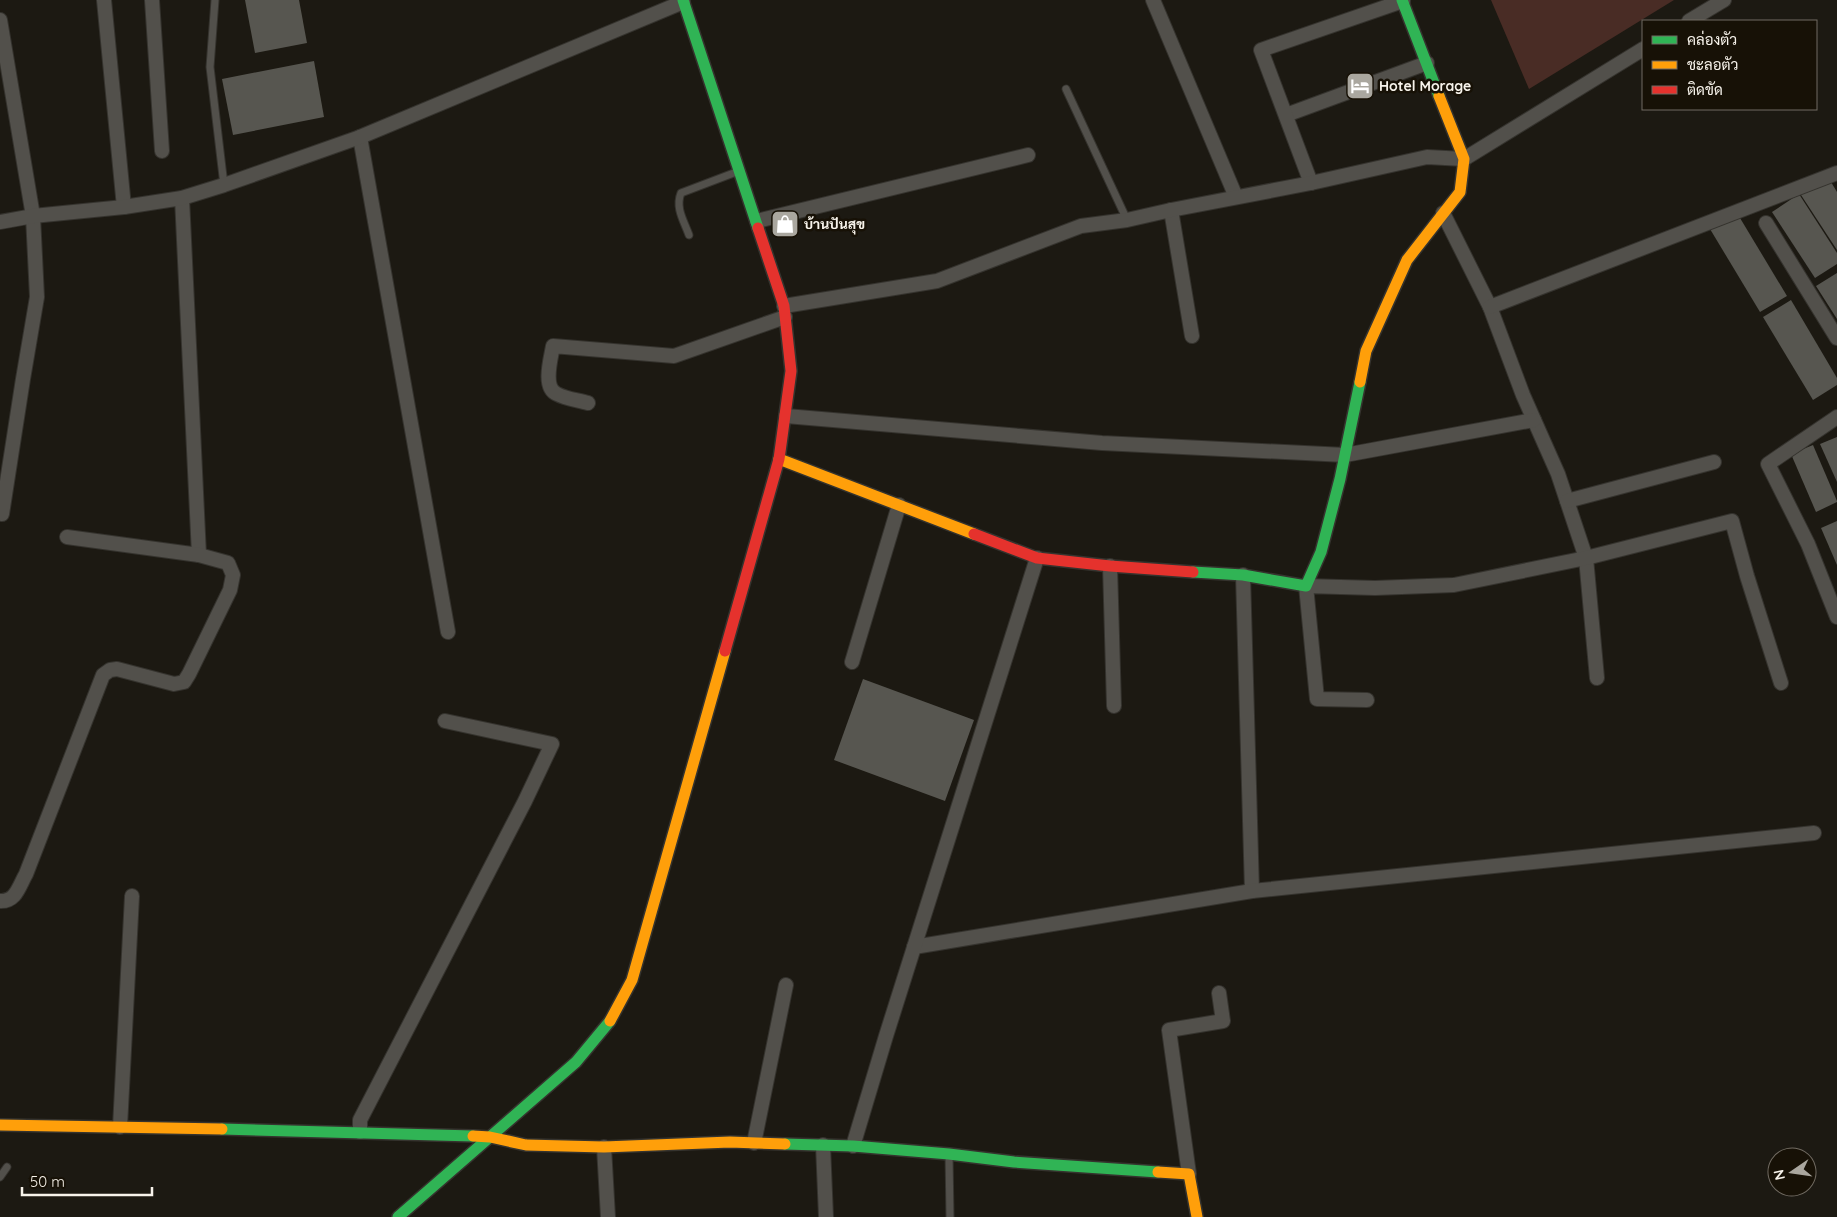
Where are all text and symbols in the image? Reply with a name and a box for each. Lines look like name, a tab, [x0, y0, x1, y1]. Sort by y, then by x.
legend	[1642, 20, 1817, 110]
text: คล่องตัว	[1687, 30, 1737, 49]
text: ชะลอตัว	[1687, 55, 1738, 74]
hotel icon: Hotel Morage	[1345, 71, 1375, 101]
place label: Hotel Morage	[1379, 77, 1471, 95]
text: ติดขัด	[1687, 80, 1723, 99]
shop icon: บ้านปันสุข	[770, 209, 800, 239]
place label: บ้านปันสุข	[804, 215, 865, 235]
north arrow	[1767, 1147, 1817, 1197]
scale bar	[22, 1164, 152, 1196]
text: N	[1769, 1168, 1789, 1182]
text: 50 m	[30, 1172, 65, 1191]

